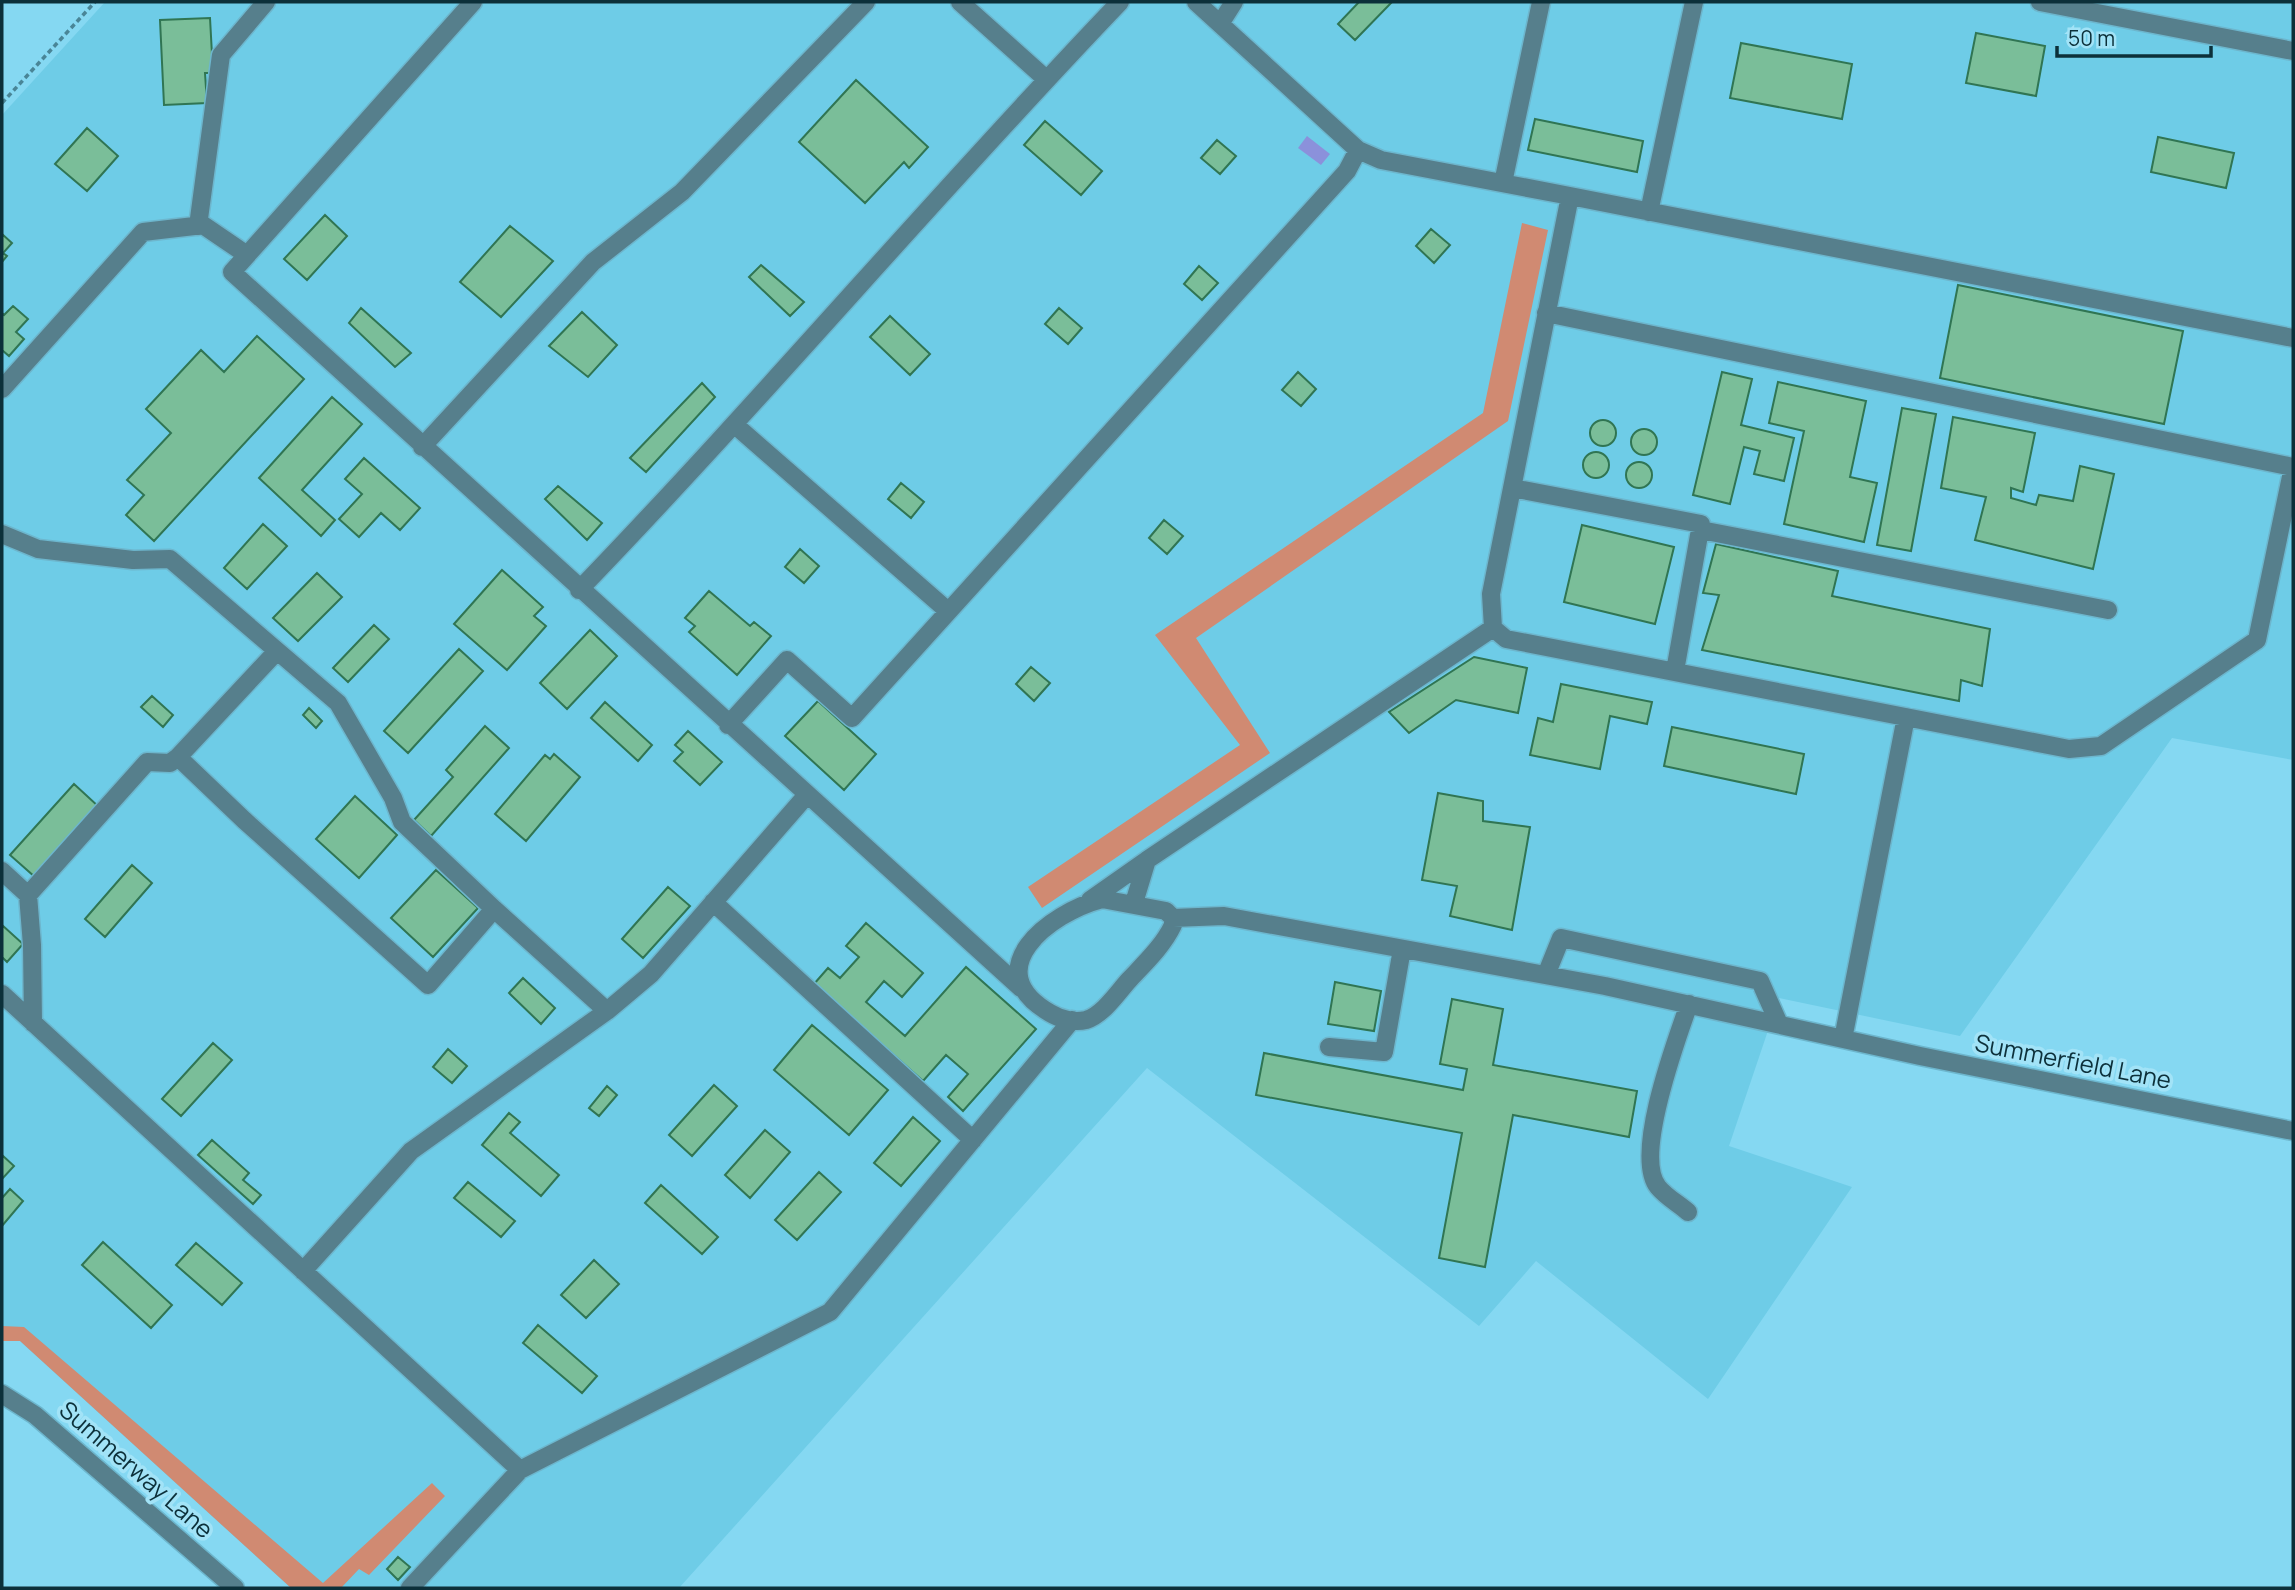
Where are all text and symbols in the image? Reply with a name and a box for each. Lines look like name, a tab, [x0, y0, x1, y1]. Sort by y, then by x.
scale bar	[2057, 14, 2211, 58]
text: 50 m	[2068, 24, 2115, 52]
street label: Summerfield Lane	[1972, 1025, 2174, 1096]
street label: Summerway Lane	[53, 1393, 221, 1545]

